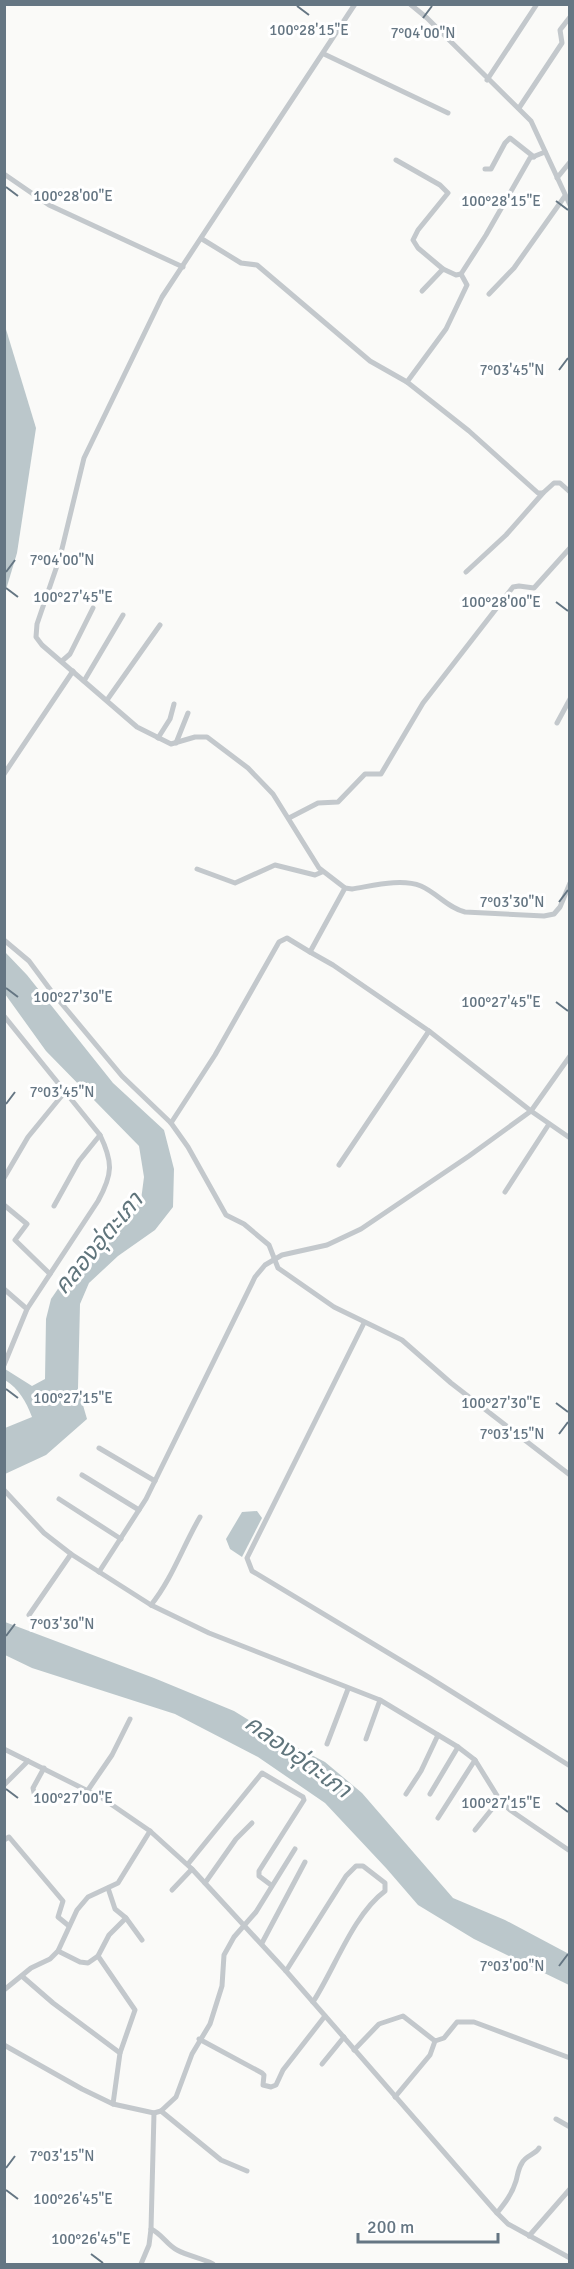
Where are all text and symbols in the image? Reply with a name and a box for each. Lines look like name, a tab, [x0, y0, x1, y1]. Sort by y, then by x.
text: 100°28'15"E	[269, 21, 349, 39]
text: 7°04'00"N	[390, 24, 456, 42]
text: 100°28'00"E	[33, 187, 113, 205]
text: 100°28'15"E	[461, 192, 541, 210]
text: 7°03'45"N	[479, 361, 545, 379]
text: 7°04'00"N	[29, 551, 95, 569]
text: 100°27'45"E	[33, 588, 113, 606]
text: 100°28'00"E	[461, 593, 541, 611]
text: 7°03'30"N	[479, 893, 545, 911]
text: 100°27'30"E	[33, 988, 113, 1006]
text: 100°27'45"E	[461, 993, 541, 1011]
text: 7°03'45"N	[29, 1083, 95, 1101]
water label: คลองอุ่ตะเภา	[47, 1185, 150, 1300]
text: 100°27'15"E	[33, 1389, 113, 1407]
text: 100°27'30"E	[461, 1394, 541, 1412]
text: 7°03'15"N	[479, 1425, 545, 1443]
text: 7°03'30"N	[29, 1615, 95, 1633]
water label: คลองอุ่ตะเภา	[239, 1708, 358, 1805]
text: 100°27'00"E	[33, 1789, 113, 1807]
text: 100°27'15"E	[461, 1794, 541, 1812]
text: 7°03'00"N	[479, 1957, 545, 1975]
text: 7°03'15"N	[29, 2147, 95, 2165]
text: 100°26'45"E	[33, 2190, 113, 2208]
scale bar	[358, 2206, 498, 2244]
text: 200 m	[367, 2216, 414, 2238]
text: 100°26'45"E	[51, 2230, 131, 2248]

